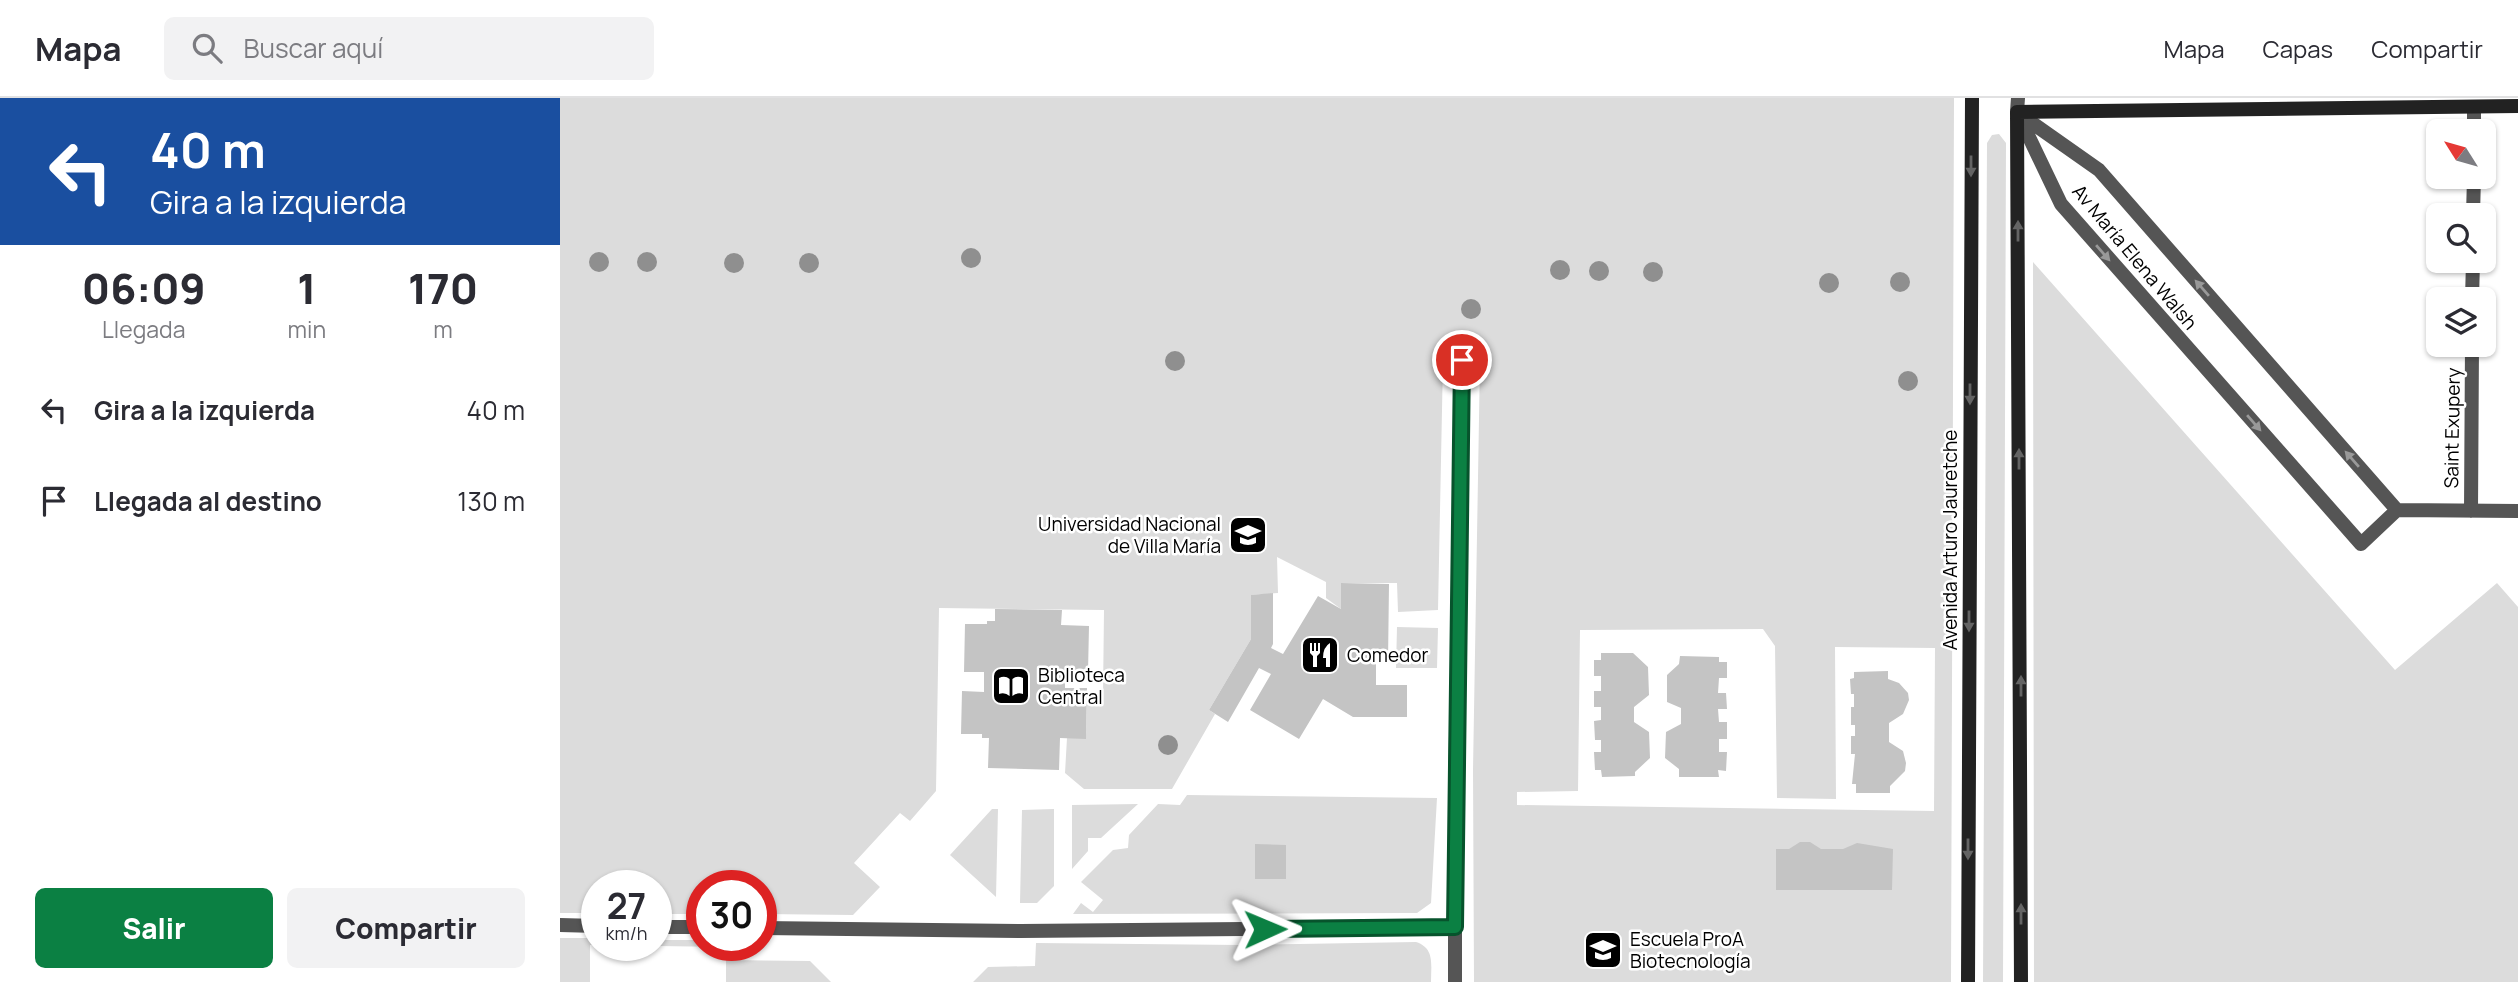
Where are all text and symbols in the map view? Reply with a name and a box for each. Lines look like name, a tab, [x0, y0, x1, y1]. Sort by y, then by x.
search box	[164, 17, 654, 80]
text: Mapa	[35, 26, 122, 71]
icon: search	[188, 29, 226, 67]
text: Buscar aquí	[244, 30, 383, 66]
text: Mapa	[2164, 32, 2225, 65]
text: Capas	[2263, 32, 2333, 65]
text: Compartir	[2371, 32, 2483, 65]
text: 40 m	[150, 116, 266, 183]
north arrow	[2426, 119, 2496, 189]
map controls	[2426, 119, 2496, 357]
icon: left	[35, 126, 126, 217]
one-way arrow	[1965, 155, 1977, 177]
street label: Av María Elena Walsh	[2067, 179, 2203, 335]
text: Gira a la izquierda	[150, 180, 406, 224]
button: search	[2426, 203, 2496, 273]
one-way arrow	[2012, 220, 2024, 242]
one-way arrow	[2095, 244, 2111, 262]
text: 06:09	[82, 259, 206, 317]
text: 1	[297, 259, 316, 317]
text: 170	[408, 259, 478, 317]
one-way arrow	[2194, 279, 2210, 297]
button: layers	[2426, 287, 2496, 357]
text: Llegada	[102, 313, 185, 345]
text: min	[288, 313, 326, 345]
text: m	[433, 313, 453, 345]
pin	[1432, 330, 1492, 390]
icon: arrive	[1443, 341, 1481, 379]
street label: Saint Exupery	[2438, 367, 2466, 489]
one-way arrow	[1964, 383, 1976, 405]
icon: left	[35, 391, 73, 429]
text: Gira a la izquierda	[94, 392, 315, 428]
text: 40 m	[467, 392, 525, 428]
one-way arrow	[2246, 415, 2261, 432]
street label: Avenida Arturo Jauretche	[1937, 430, 1963, 650]
one-way arrow	[2013, 448, 2025, 470]
one-way arrow	[2344, 450, 2360, 468]
icon: arrive	[35, 482, 73, 520]
text: Llegada al destino	[94, 483, 322, 519]
text: 130 m	[457, 483, 525, 519]
place label: Universidad Nacional de Villa María	[1038, 511, 1221, 559]
school or university icon: Universidad Nacional de Villa María	[1227, 514, 1269, 556]
one-way arrow	[1963, 610, 1975, 632]
restaurant icon: Comedor	[1299, 634, 1341, 676]
place label: Comedor	[1347, 642, 1428, 668]
place label: Biblioteca Central	[1038, 662, 1125, 710]
library icon: Biblioteca Central	[990, 665, 1032, 707]
one-way arrow	[2015, 675, 2027, 697]
one-way arrow	[1962, 838, 1974, 860]
speed limit sign: 30	[686, 870, 777, 961]
text: 27	[607, 882, 646, 930]
button: Salir	[35, 888, 273, 968]
button: Compartir	[287, 888, 525, 968]
position arrow	[1228, 892, 1302, 966]
one-way arrow	[2015, 903, 2027, 925]
text: km/h	[606, 921, 647, 945]
place label: Escuela ProA Biotecnología	[1630, 926, 1751, 974]
school or university icon: Escuela ProA Biotecnología	[1582, 929, 1624, 971]

